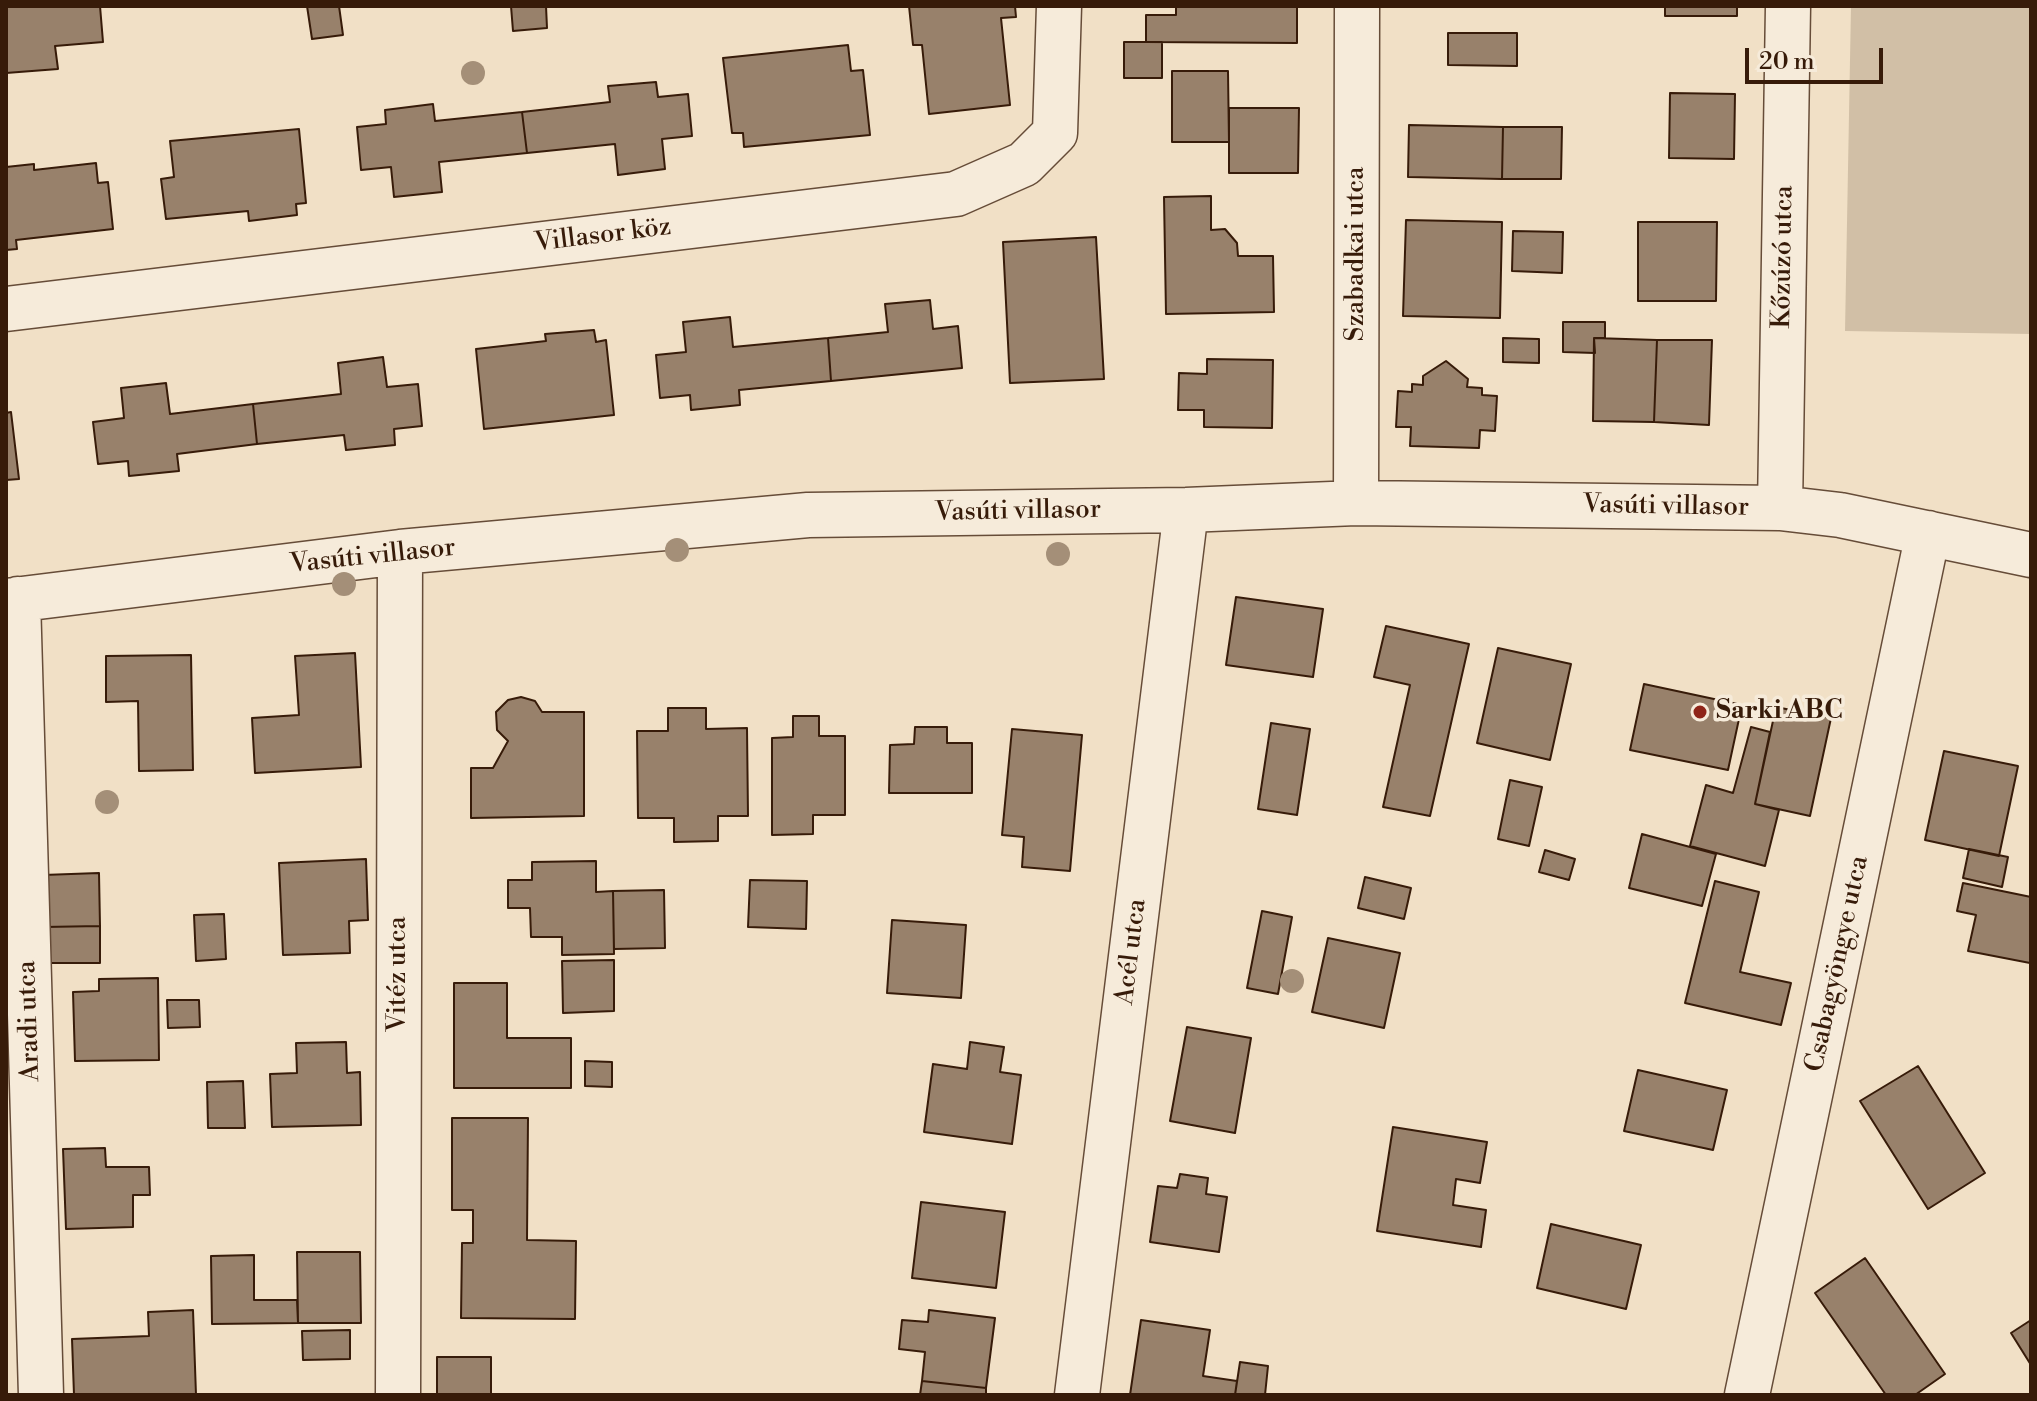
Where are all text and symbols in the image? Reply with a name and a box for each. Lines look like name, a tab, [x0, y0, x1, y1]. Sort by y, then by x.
scale bar	[1749, 32, 1887, 82]
text: 20 m	[1759, 47, 1815, 77]
street label: Szabadkai utca	[1341, 167, 1373, 341]
street label: Kőzúzó utca	[1767, 185, 1801, 329]
street label: Villasor köz	[533, 212, 673, 260]
street label: Vasúti villasor	[1583, 490, 1749, 524]
street label: Vasúti villasor	[935, 495, 1101, 529]
street label: Vasúti villasor	[289, 533, 457, 581]
place label: Sarki ABC	[1716, 696, 1843, 728]
marker: Sarki ABC	[1691, 703, 1709, 721]
street label: Csabagyöngye utca	[1800, 853, 1876, 1075]
street label: Acél utca	[1110, 897, 1154, 1007]
street label: Vitéz utca	[383, 916, 415, 1032]
street label: Aradi utca	[12, 960, 48, 1082]

